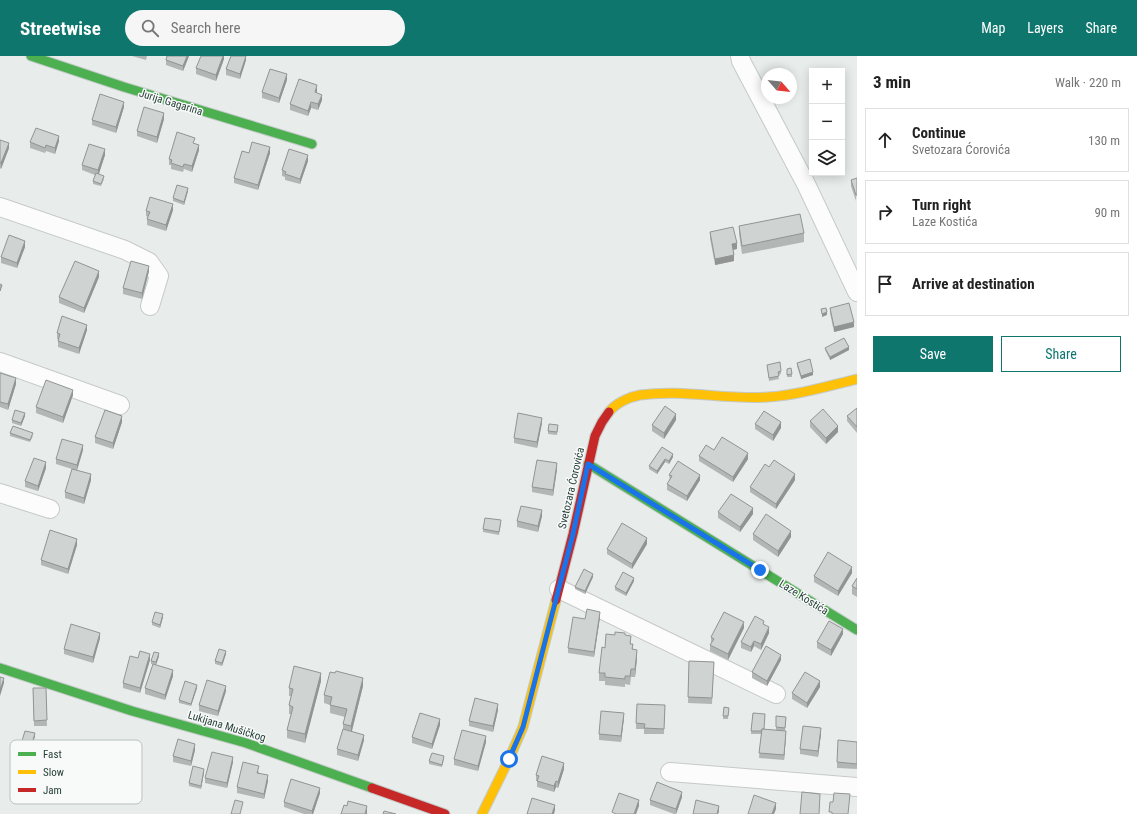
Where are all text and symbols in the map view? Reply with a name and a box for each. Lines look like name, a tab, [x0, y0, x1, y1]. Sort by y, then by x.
search box	[125, 10, 405, 46]
text: Streetwise	[20, 17, 101, 40]
icon: search	[139, 17, 161, 39]
text: Search here	[171, 19, 241, 37]
text: Map	[981, 20, 1005, 36]
text: Layers	[1027, 20, 1064, 36]
text: Share	[1086, 20, 1117, 36]
north arrow	[761, 68, 797, 104]
map controls	[809, 68, 845, 176]
button: +	[809, 68, 845, 104]
text: 3 min	[873, 72, 911, 92]
text: Walk · 220 m	[1055, 75, 1121, 90]
street label: Jurija Gagarina	[138, 87, 204, 118]
button: −	[809, 104, 845, 140]
text: Continue	[912, 124, 966, 142]
icon: ahead	[874, 129, 896, 151]
text: 130 m	[1088, 133, 1120, 148]
button: layers	[809, 140, 845, 176]
text: Svetozara Ćorovića	[912, 142, 1010, 157]
text: Turn right	[912, 196, 971, 214]
icon: right	[874, 201, 896, 223]
text: 90 m	[1094, 205, 1120, 220]
text: Laze Kostića	[912, 214, 978, 229]
icon: arrive	[874, 273, 896, 295]
text: Arrive at destination	[912, 275, 1035, 293]
button: Save	[873, 336, 993, 372]
button: Share	[1001, 336, 1121, 372]
street label: Svetozara Ćorovića	[555, 446, 587, 530]
route end	[751, 561, 769, 579]
street label: Laze Kostića	[777, 577, 831, 618]
street label: Lukijana Mušičkog	[186, 708, 267, 745]
legend	[10, 740, 142, 804]
text: Fast	[43, 748, 62, 761]
route start	[500, 750, 518, 768]
text: Slow	[43, 766, 64, 779]
text: Jam	[43, 784, 62, 797]

